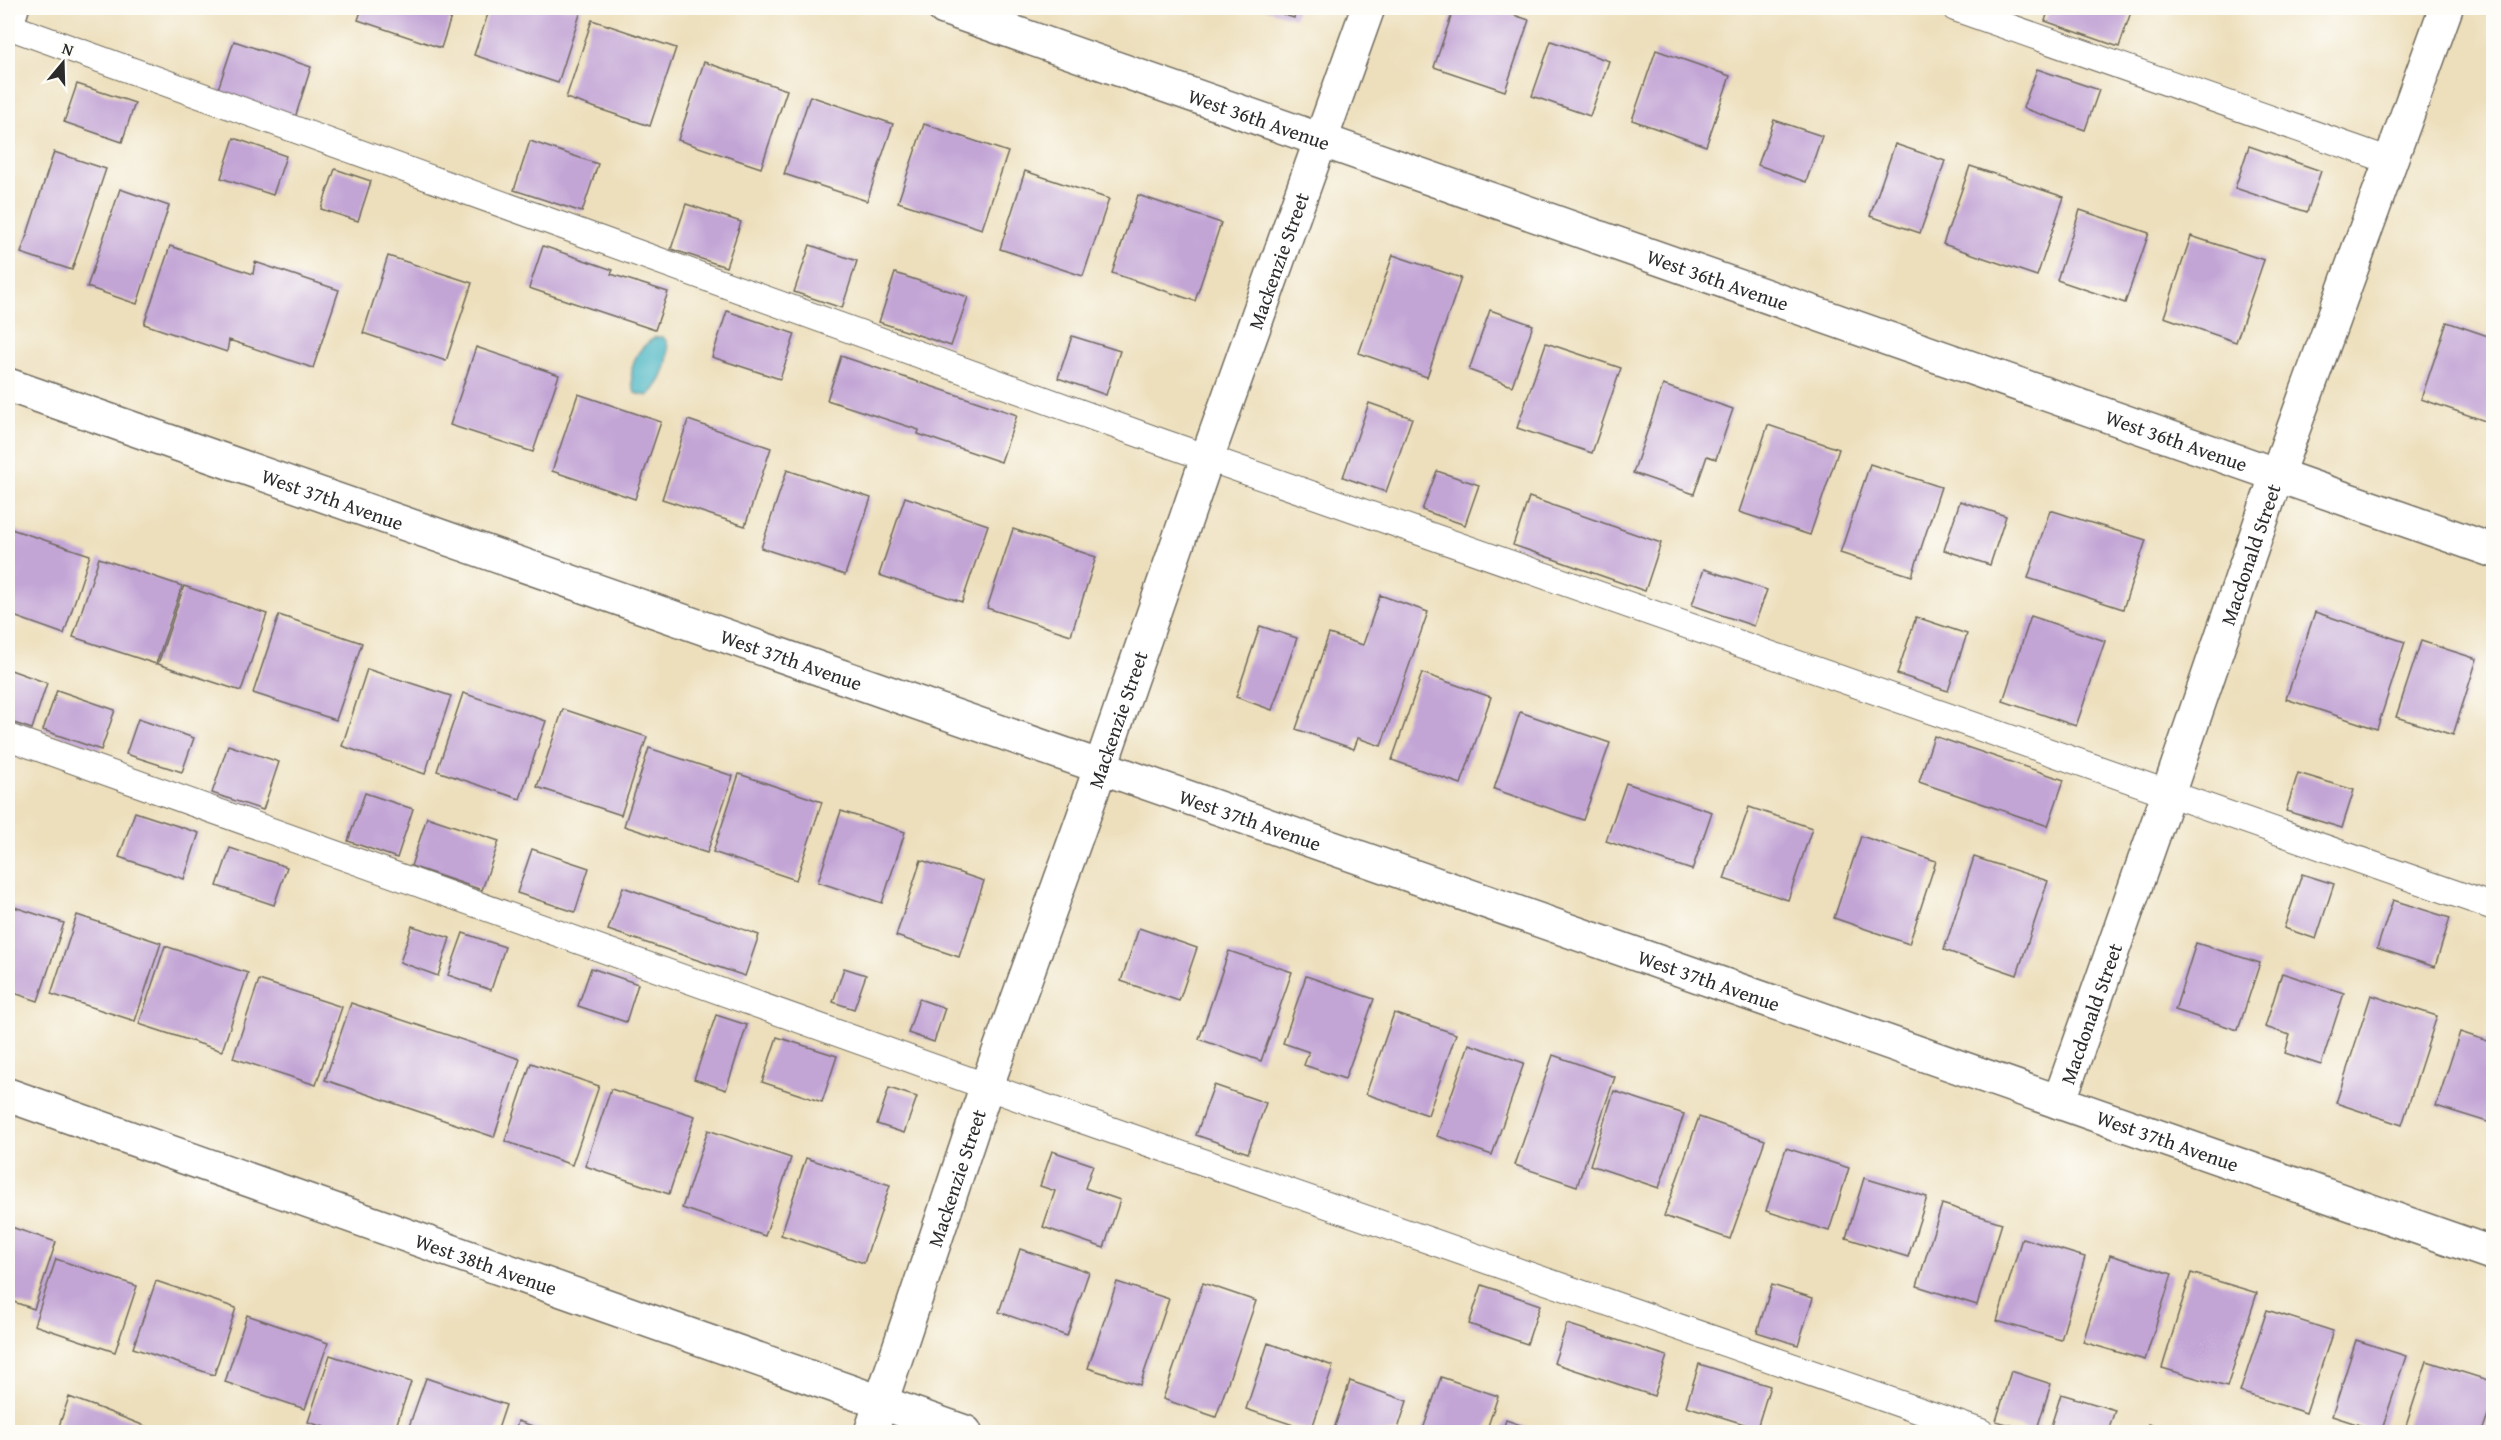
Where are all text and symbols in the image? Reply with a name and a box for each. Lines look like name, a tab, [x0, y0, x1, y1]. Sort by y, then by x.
north arrow	[33, 33, 93, 93]
text: N	[59, 36, 77, 62]
street label: West 36th Avenue	[1184, 80, 1334, 157]
street label: Mackenzie Street	[1240, 188, 1315, 333]
street label: West 36th Avenue	[1643, 241, 1793, 317]
street label: West 36th Avenue	[2102, 402, 2251, 478]
street label: West 37th Avenue	[258, 460, 408, 537]
street label: Macdonald Street	[2212, 480, 2287, 629]
street label: West 37th Avenue	[717, 621, 866, 697]
street label: Mackenzie Street	[1080, 647, 1154, 792]
street label: West 37th Avenue	[1175, 781, 1325, 857]
street label: Macdonald Street	[2052, 939, 2129, 1088]
street label: West 37th Avenue	[1634, 941, 1784, 1018]
street label: West 37th Avenue	[2093, 1102, 2243, 1178]
street label: Mackenzie Street	[919, 1105, 992, 1251]
street label: West 38th Avenue	[411, 1225, 561, 1302]

